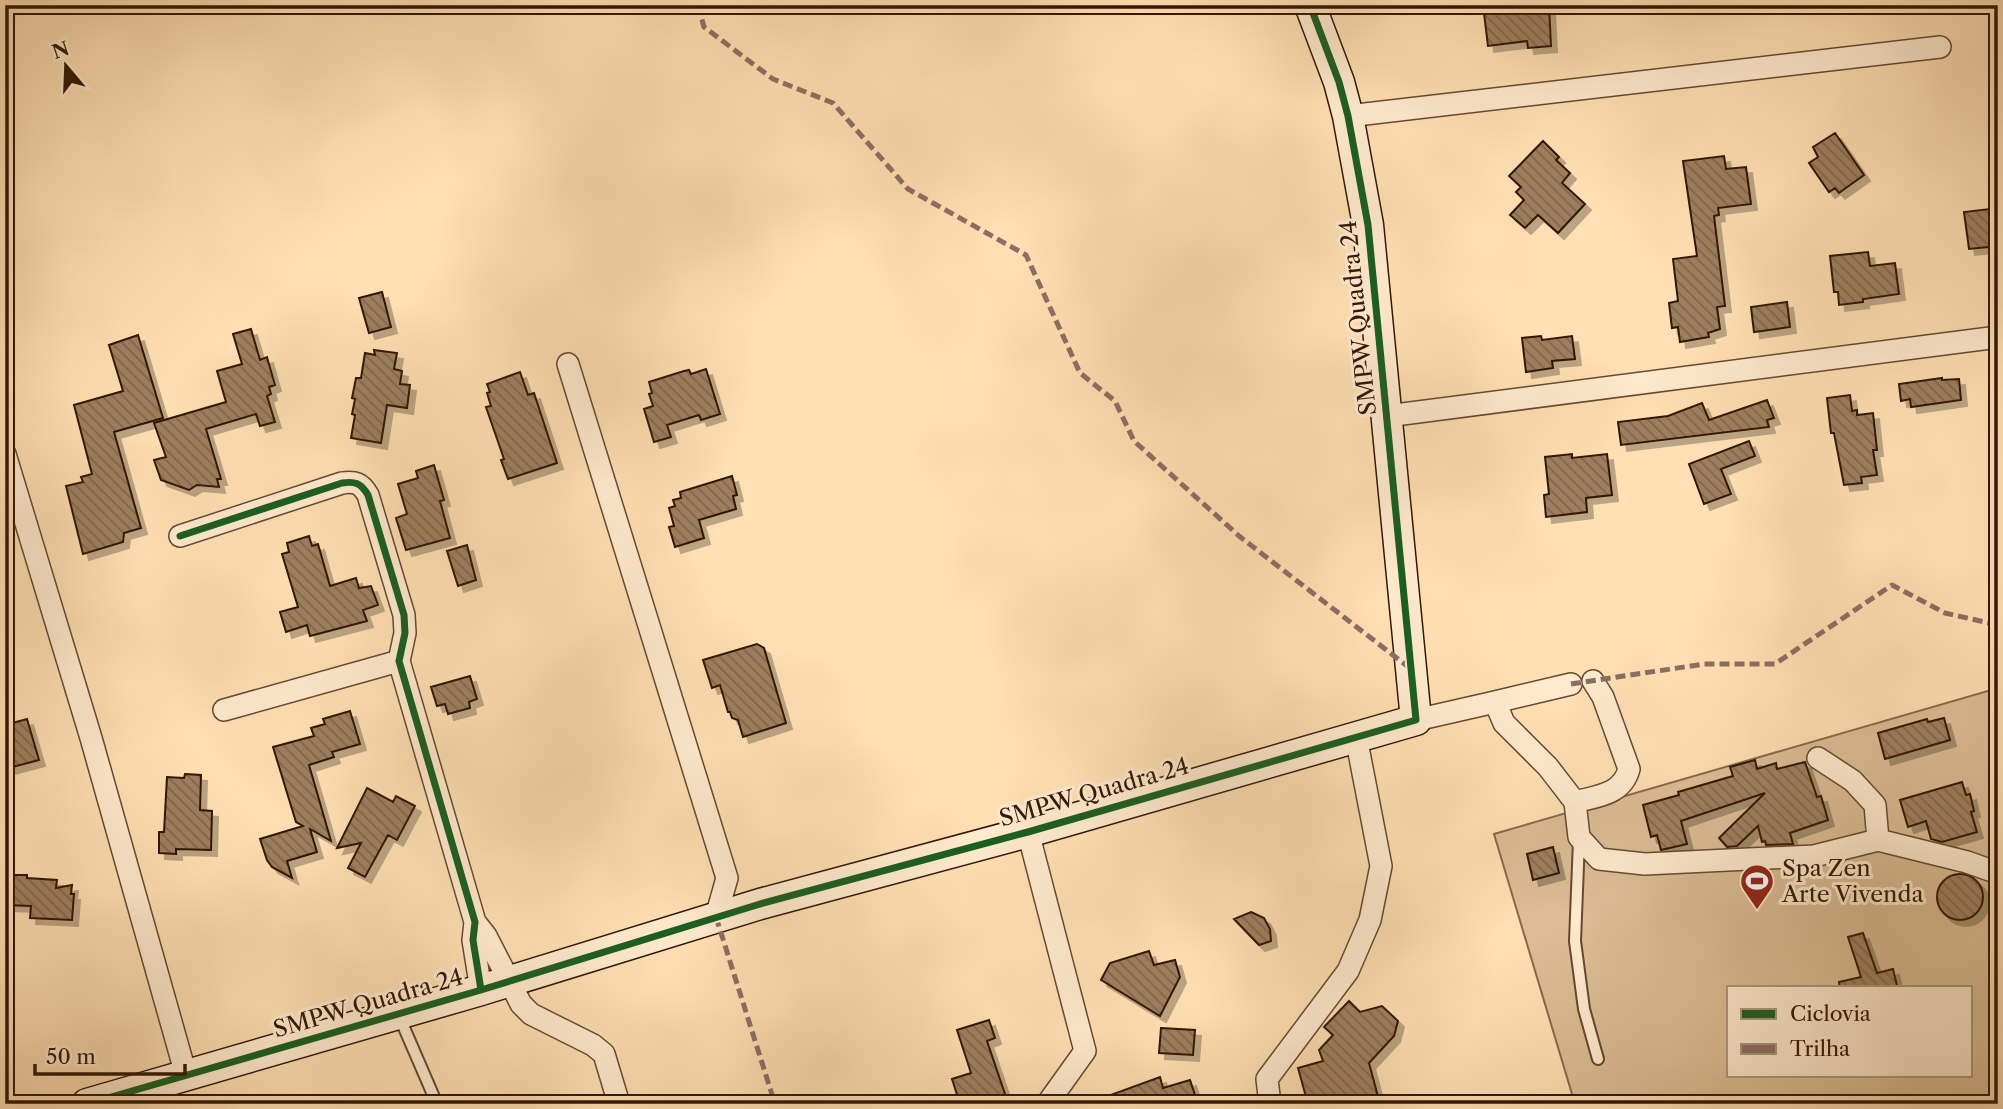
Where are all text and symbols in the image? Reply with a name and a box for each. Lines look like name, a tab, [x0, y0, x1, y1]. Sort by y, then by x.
north arrow	[32, 32, 102, 102]
text: N	[49, 37, 72, 64]
street label: SMPW Quadra 24	[1334, 219, 1382, 417]
street label: SMPW Quadra 24	[996, 752, 1192, 832]
place label: Spa Zen Arte Vivenda	[1781, 854, 1924, 908]
sports icon: Spa Zen Arte Vivenda	[1738, 862, 1776, 911]
street label: SMPW Quadra 24	[270, 963, 466, 1043]
legend	[1727, 986, 1972, 1078]
text: Ciclovia	[1790, 1001, 1872, 1026]
scale bar	[35, 1032, 186, 1076]
text: Trilha	[1790, 1036, 1851, 1061]
text: 50 m	[46, 1044, 96, 1069]

